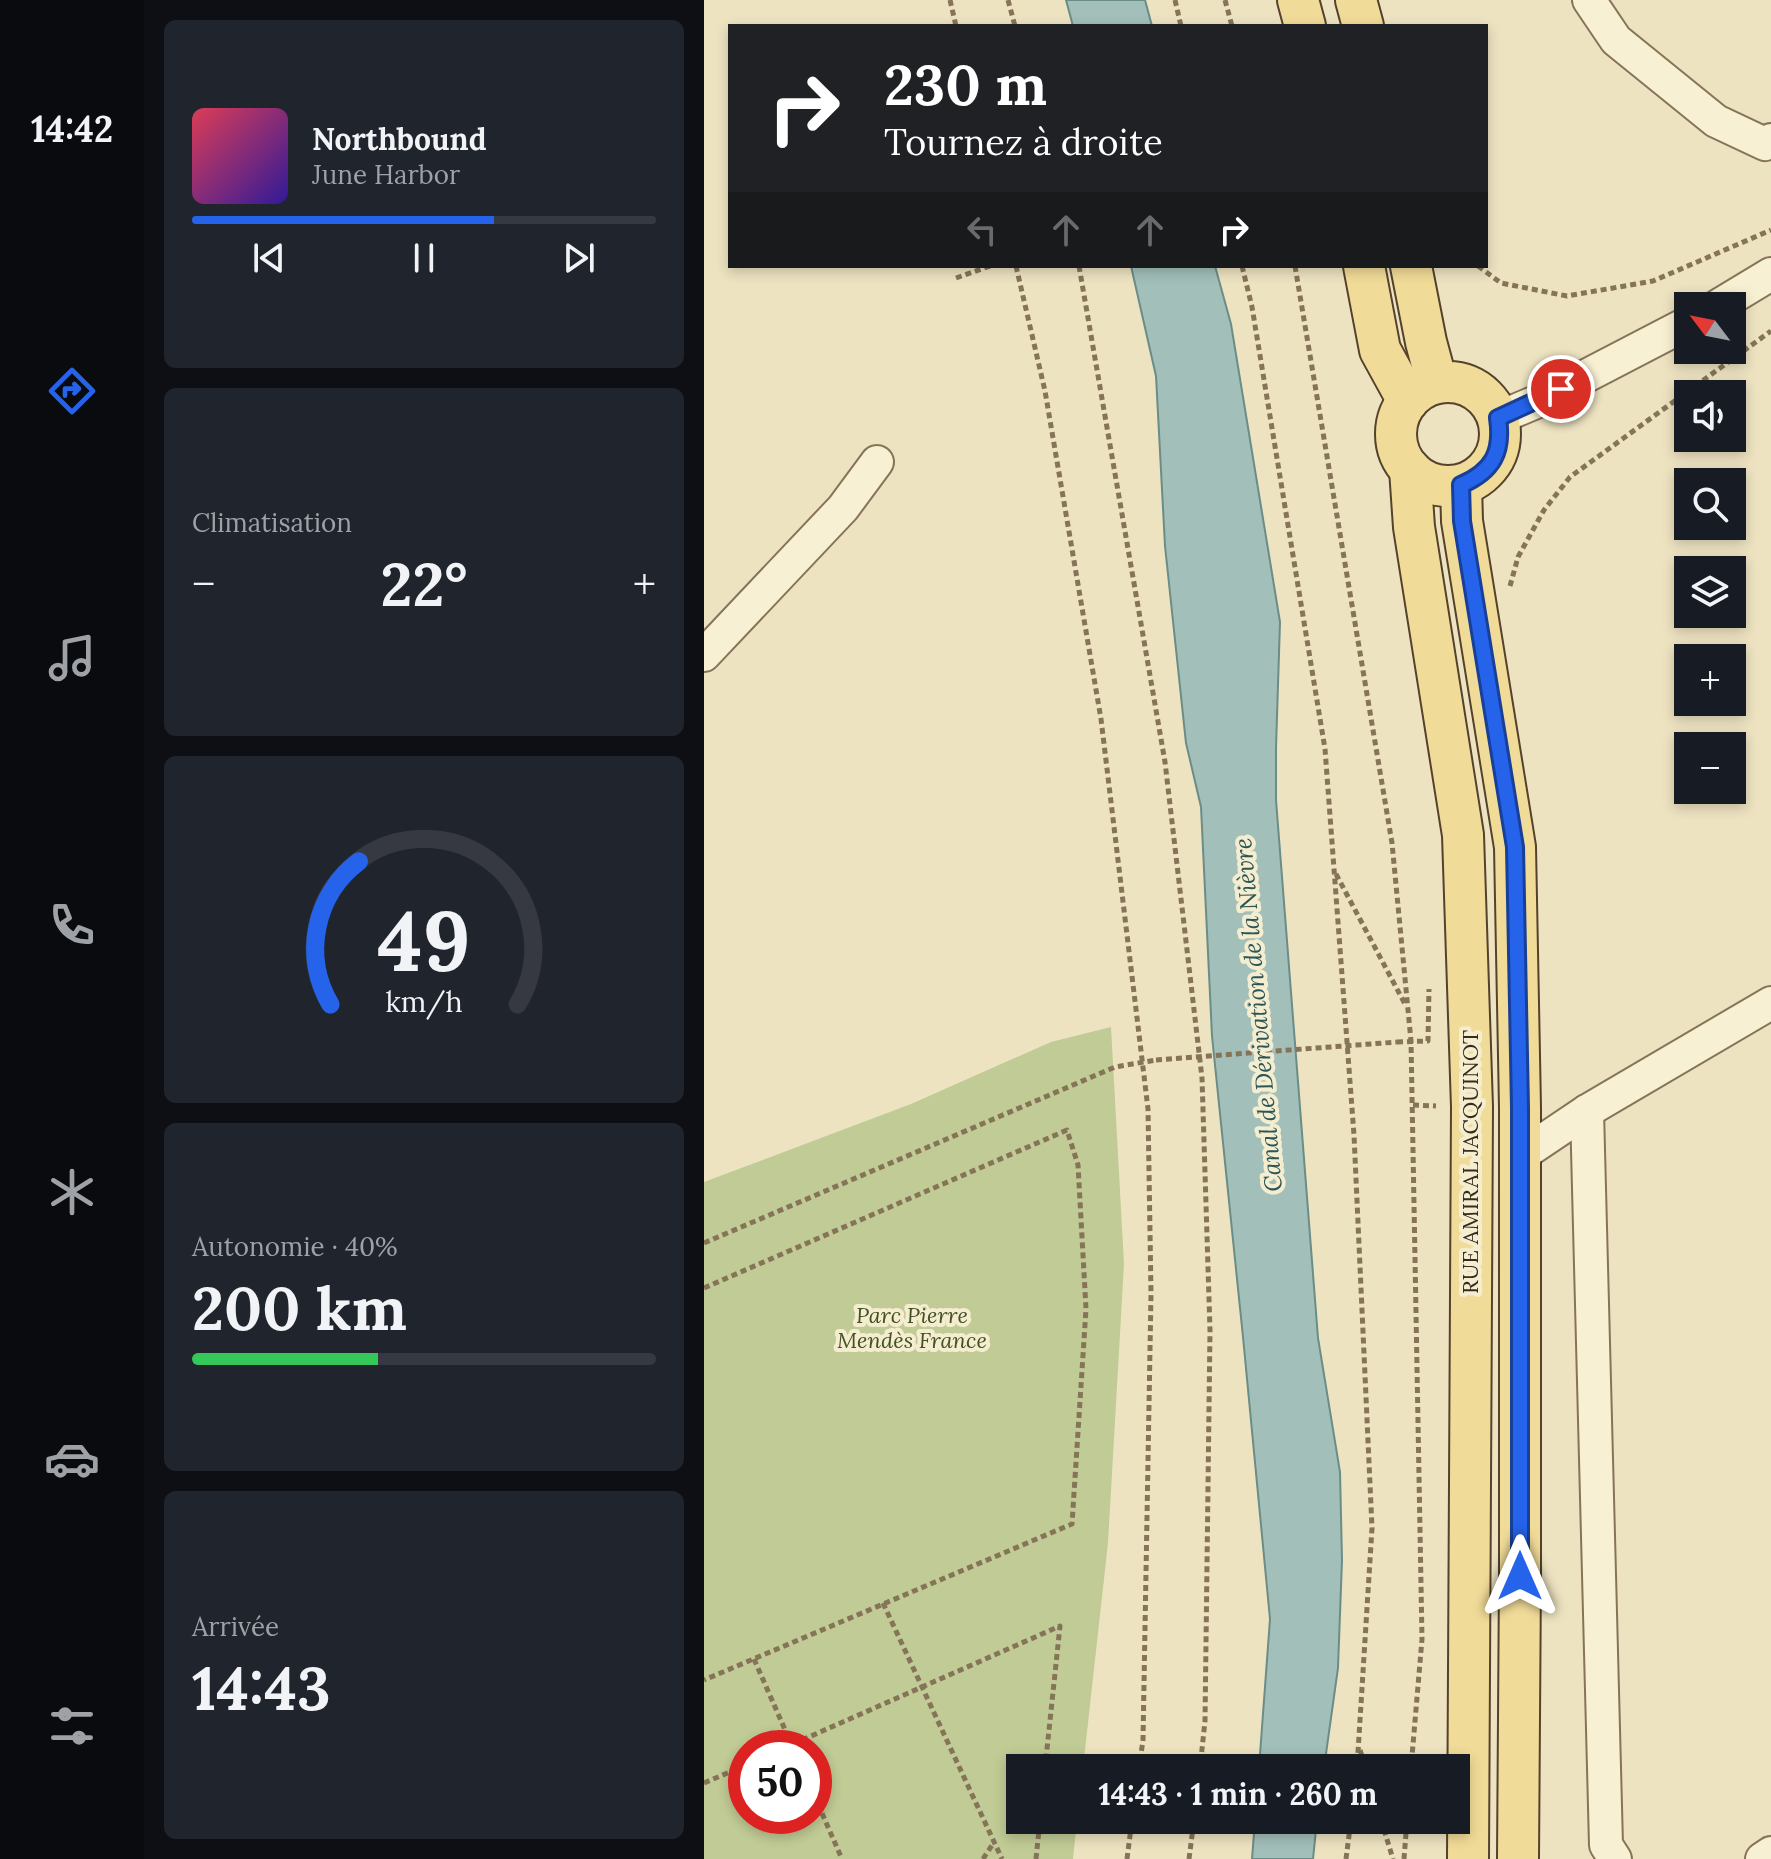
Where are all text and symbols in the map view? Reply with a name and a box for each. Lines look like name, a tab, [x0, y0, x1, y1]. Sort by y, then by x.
text: 230 m	[884, 49, 1047, 120]
icon: right	[752, 56, 856, 160]
text: 14:42	[31, 106, 113, 152]
text: Tournez à droite	[884, 119, 1163, 165]
text: Northbound	[312, 120, 487, 158]
text: June Harbor	[312, 158, 460, 191]
icon: left	[960, 208, 1004, 252]
icon: ahead	[1044, 208, 1088, 252]
icon: ahead	[1128, 208, 1172, 252]
icon: right	[1212, 208, 1256, 252]
icon: previous	[247, 236, 291, 280]
icon: pause	[402, 236, 446, 280]
icon: next	[557, 236, 601, 280]
north arrow	[1674, 292, 1746, 364]
map controls	[1674, 292, 1746, 804]
pin	[1527, 355, 1595, 423]
icon: directions	[44, 363, 100, 419]
icon: arrive	[1539, 367, 1583, 411]
button: sound	[1674, 380, 1746, 452]
button: search	[1674, 468, 1746, 540]
text: Climatisation	[192, 506, 352, 539]
text: 22°	[381, 546, 467, 622]
text: −	[192, 556, 215, 612]
text: +	[633, 556, 656, 612]
button: layers	[1674, 556, 1746, 628]
icon: music	[44, 630, 100, 686]
button: +	[1674, 644, 1746, 716]
button: −	[1674, 732, 1746, 804]
water label: Canal de Dérivation de la Nièvre	[1227, 837, 1289, 1193]
text: 49	[377, 887, 471, 994]
icon: phone	[44, 897, 100, 953]
text: km/h	[385, 984, 463, 1021]
street label: RUE AMIRAL JACQUINOT	[1456, 1030, 1484, 1294]
icon: climate	[44, 1164, 100, 1220]
text: Autonomie · 40%	[192, 1230, 398, 1263]
text: 200 km	[192, 1270, 407, 1346]
park label: Parc Pierre Mendès France	[837, 1301, 987, 1354]
icon: car	[44, 1431, 100, 1487]
position arrow	[1478, 1534, 1562, 1618]
text: Arrivée	[192, 1610, 279, 1643]
text: 14:43	[192, 1650, 331, 1726]
icon: filters	[44, 1698, 100, 1754]
speed limit sign: 50	[728, 1730, 832, 1834]
text: 14:43 · 1 min · 260 m	[1099, 1775, 1377, 1813]

